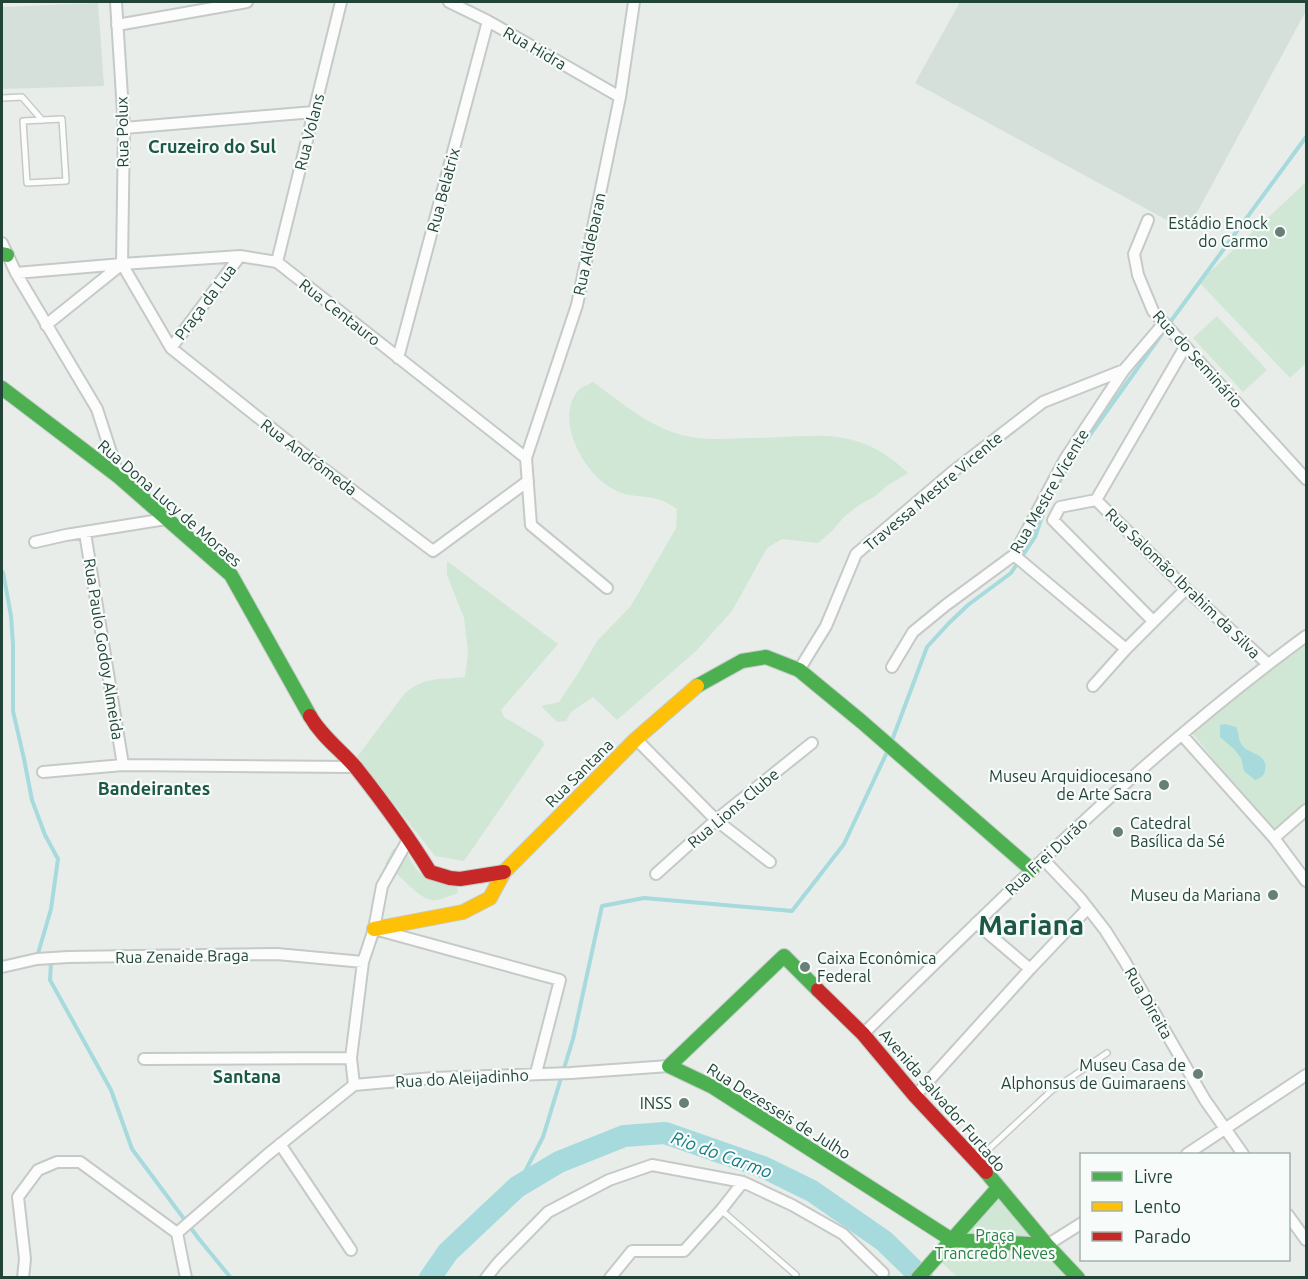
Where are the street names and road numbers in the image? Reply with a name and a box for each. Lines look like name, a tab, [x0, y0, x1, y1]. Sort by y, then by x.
street label: Rua Hidra	[500, 23, 570, 73]
street label: Rua Volans	[291, 92, 327, 172]
street label: Rua Polux	[112, 96, 132, 168]
street label: Rua Belatrix	[423, 146, 463, 234]
street label: Rua Aldebaran	[569, 191, 609, 297]
street label: Praça da Lua	[171, 261, 239, 343]
street label: Rua Centauro	[296, 275, 384, 349]
street label: Rua do Seminário	[1150, 307, 1246, 411]
street label: Rua Andrômeda	[257, 415, 361, 499]
street label: Rua Mestre Vicente	[1006, 426, 1092, 556]
street label: Travessa Mestre Vicente	[860, 428, 1006, 554]
street label: Rua Dona Lucy de Moraes	[95, 436, 245, 570]
street label: Rua Salomão Ibrahim da Silva	[1102, 504, 1264, 662]
street label: Rua Paulo Godoy Almeida	[81, 557, 127, 741]
street label: Rua Santana	[541, 735, 617, 811]
street label: Rua Lions Clube	[684, 765, 782, 851]
street label: Rua Frei Durão	[1001, 813, 1091, 899]
street label: Rua Zenaide Braga	[115, 946, 249, 966]
street label: Rua Direita	[1121, 964, 1177, 1042]
street label: Avenida Salvador Furtado	[876, 1025, 1010, 1175]
street label: Rua Dezesseis de Julho	[704, 1059, 854, 1163]
street label: Rua do Aleijadinho	[395, 1066, 529, 1090]

